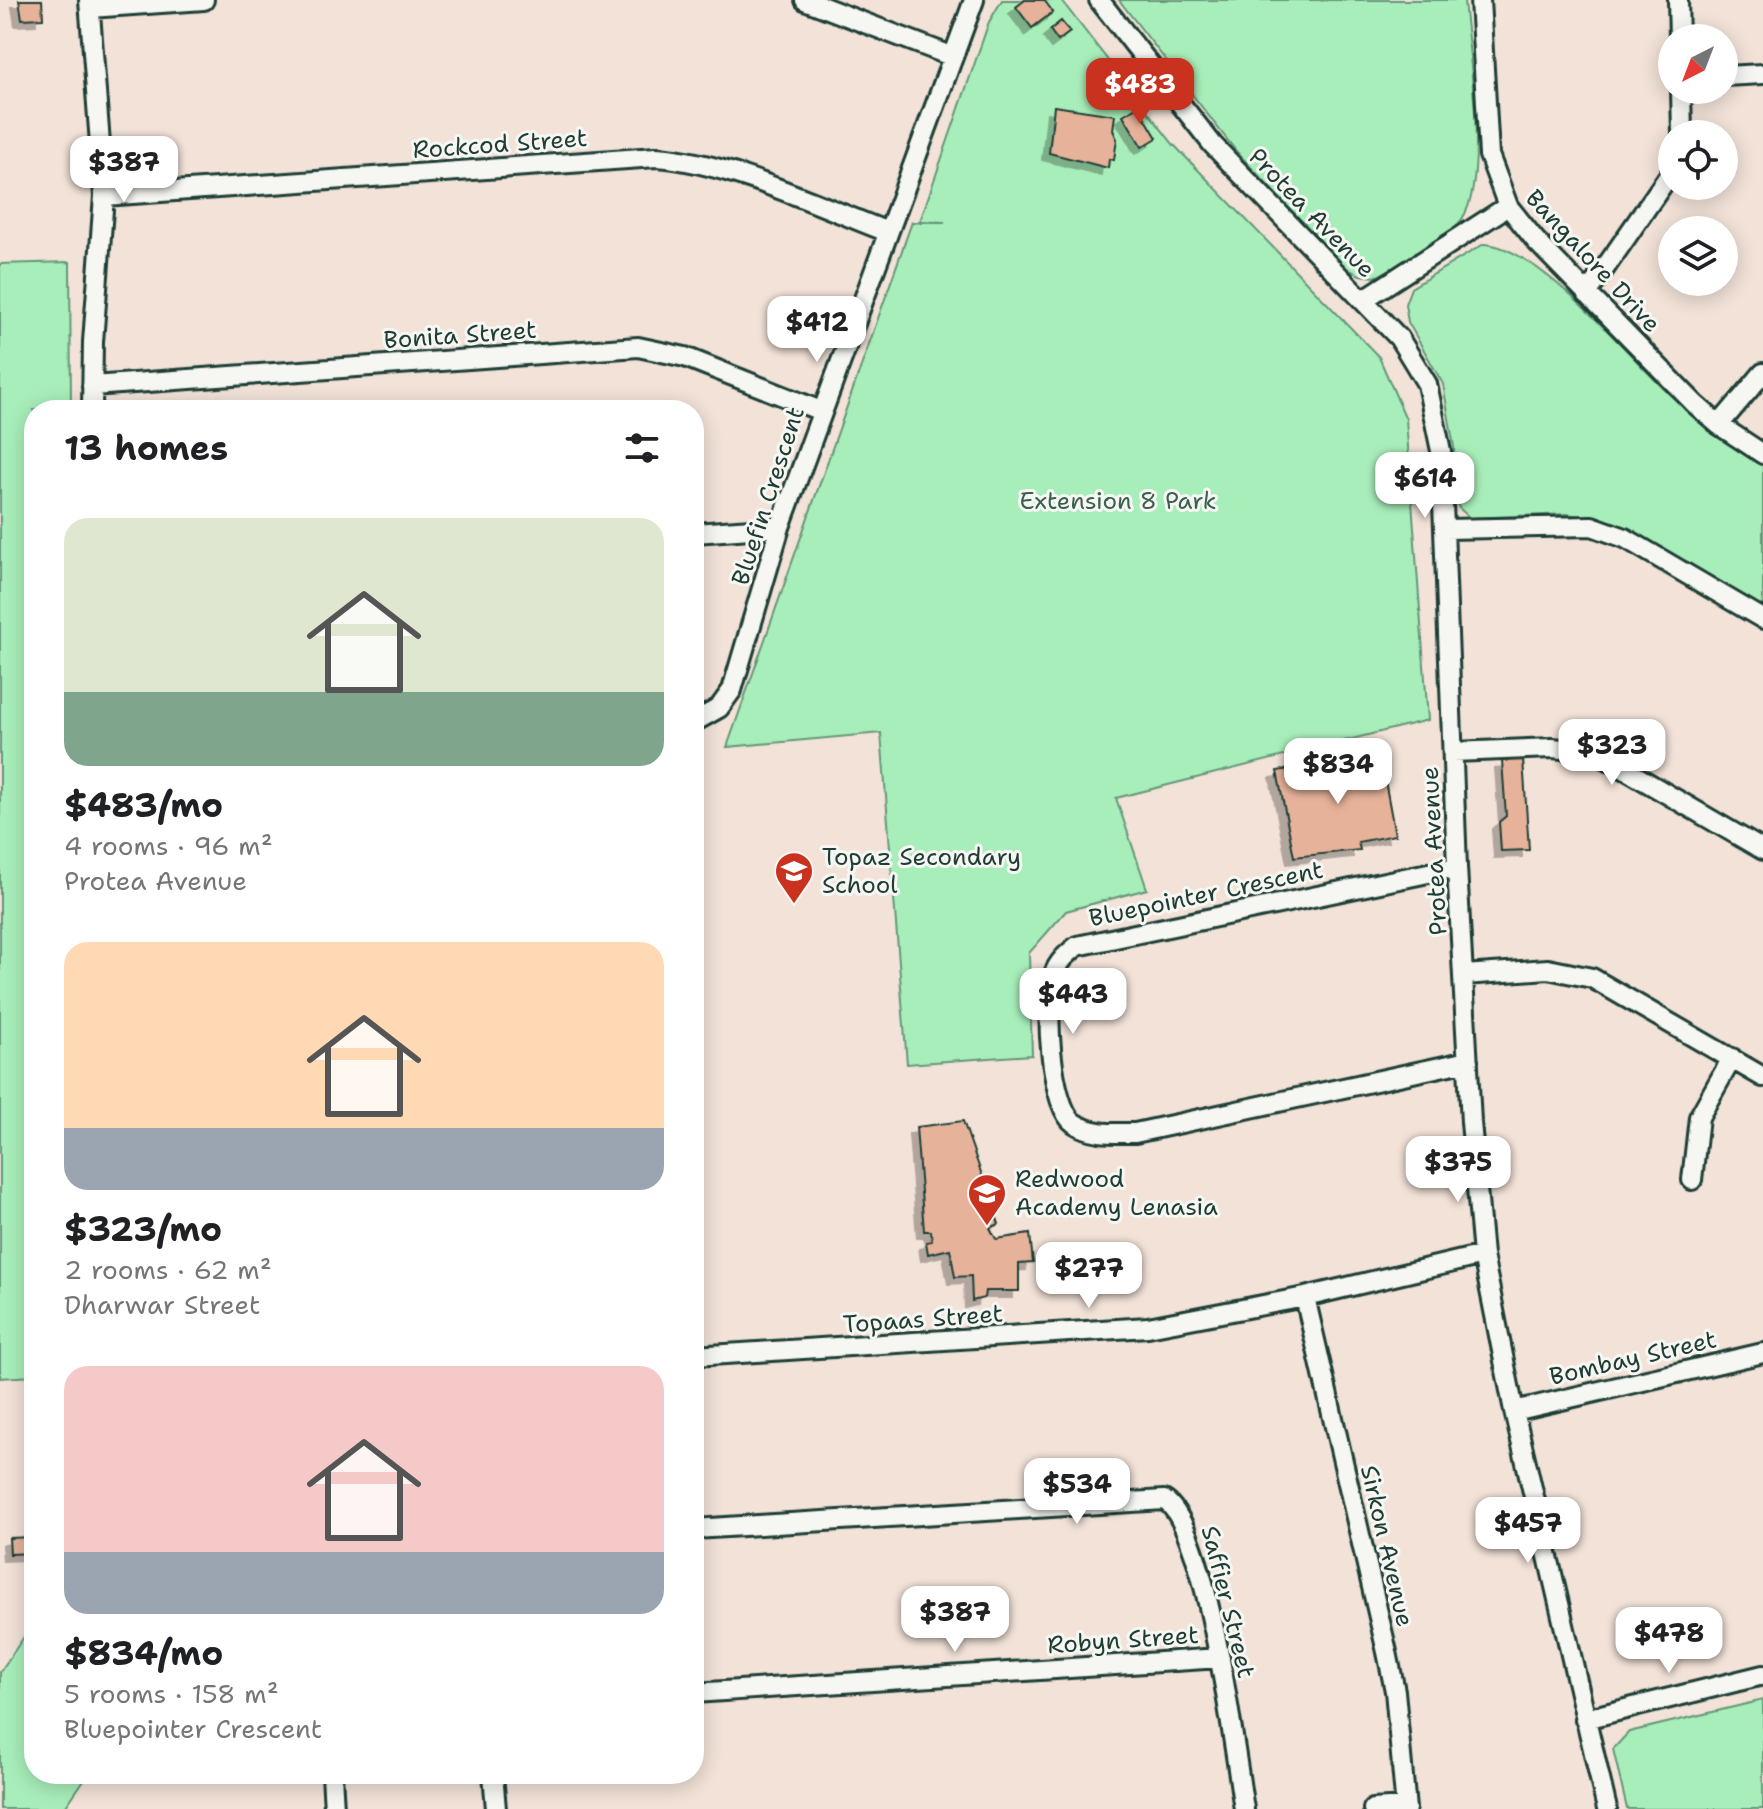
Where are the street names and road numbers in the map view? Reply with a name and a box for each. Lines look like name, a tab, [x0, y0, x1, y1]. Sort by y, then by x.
street label: Rockcod Street	[412, 122, 588, 166]
street label: Protea Avenue	[1242, 141, 1382, 285]
street label: Bangalore Drive	[1518, 183, 1668, 339]
street label: Bonita Street	[383, 314, 537, 356]
street label: Bluefin Crescent	[724, 403, 812, 589]
street label: Protea Avenue	[1414, 766, 1454, 936]
street label: Bluepointer Crescent	[1086, 854, 1326, 934]
street label: Topaas Street	[842, 1297, 1004, 1341]
street label: Bombay Street	[1546, 1323, 1720, 1393]
street label: Sirkon Avenue	[1353, 1462, 1421, 1630]
street label: Saffier Street	[1194, 1523, 1262, 1681]
street label: Robyn Street	[1046, 1619, 1200, 1661]

